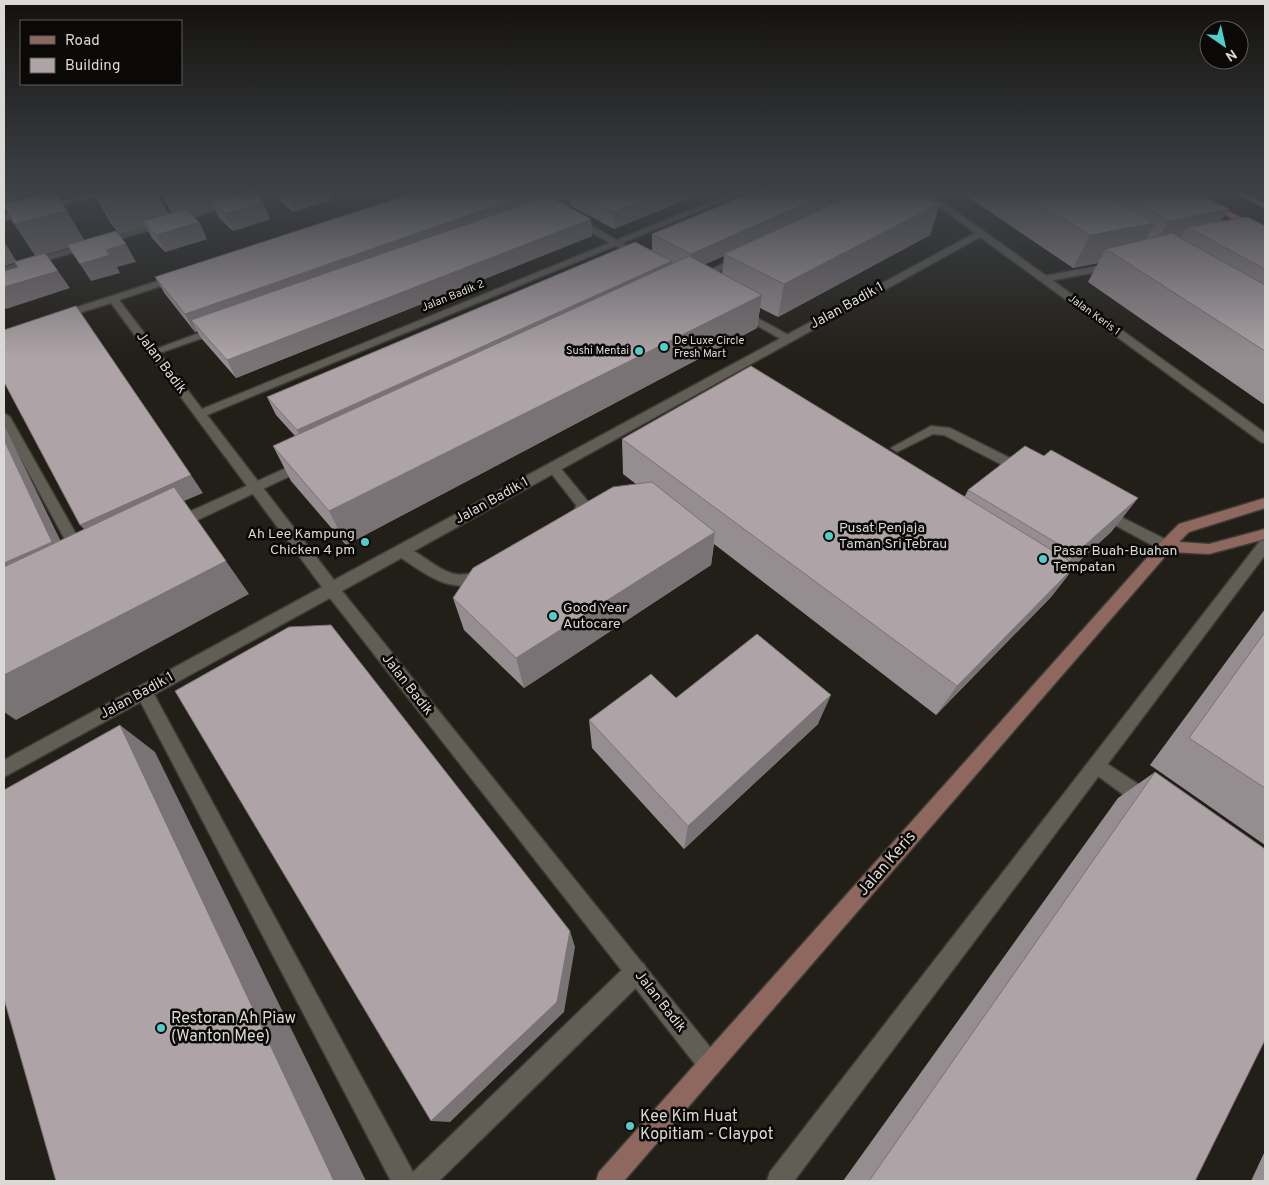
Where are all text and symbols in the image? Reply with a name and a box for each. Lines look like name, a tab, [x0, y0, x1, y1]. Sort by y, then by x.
legend	[20, 20, 182, 85]
north arrow	[1199, 20, 1249, 70]
text: Road	[65, 32, 100, 51]
text: N	[1222, 45, 1239, 64]
text: Building	[65, 57, 120, 76]
street label: Jalan Badik 2	[419, 277, 487, 315]
street label: Jalan Badik 1	[807, 279, 887, 333]
street label: Jalan Keris 1	[1065, 291, 1123, 339]
street label: Jalan Badik	[132, 329, 190, 397]
place label: De Luxe Circle Fresh Mart	[674, 334, 744, 361]
marker: De Luxe Circle Fresh Mart	[658, 341, 670, 353]
place label: Sushi Mentai	[566, 344, 629, 358]
marker: Sushi Mentai	[633, 345, 645, 357]
street label: Jalan Badik 1	[452, 474, 532, 528]
place label: Pusat Penjaja Taman Sri Tebrau	[839, 520, 947, 553]
place label: Ah Lee Kampung Chicken 4 pm	[247, 526, 355, 559]
marker: Pusat Penjaja Taman Sri Tebrau	[823, 530, 835, 542]
marker: Ah Lee Kampung Chicken 4 pm	[359, 536, 371, 548]
place label: Pasar Buah-Buahan Tempatan	[1053, 543, 1177, 576]
marker: Pasar Buah-Buahan Tempatan	[1037, 553, 1049, 565]
place label: Good Year Autocare	[563, 600, 628, 633]
marker: Good Year Autocare	[547, 610, 559, 622]
street label: Jalan Badik	[378, 651, 436, 719]
street label: Jalan Badik 1	[97, 669, 177, 723]
street label: Jalan Keris	[853, 827, 921, 901]
street label: Jalan Badik	[631, 968, 689, 1036]
place label: Restoran Ah Piaw (Wanton Mee)	[171, 1009, 296, 1047]
marker: Restoran Ah Piaw (Wanton Mee)	[155, 1022, 167, 1034]
place label: Kee Kim Huat Kopitiam - Claypot	[640, 1107, 774, 1145]
marker: Kee Kim Huat Kopitiam - Claypot	[624, 1120, 636, 1132]

